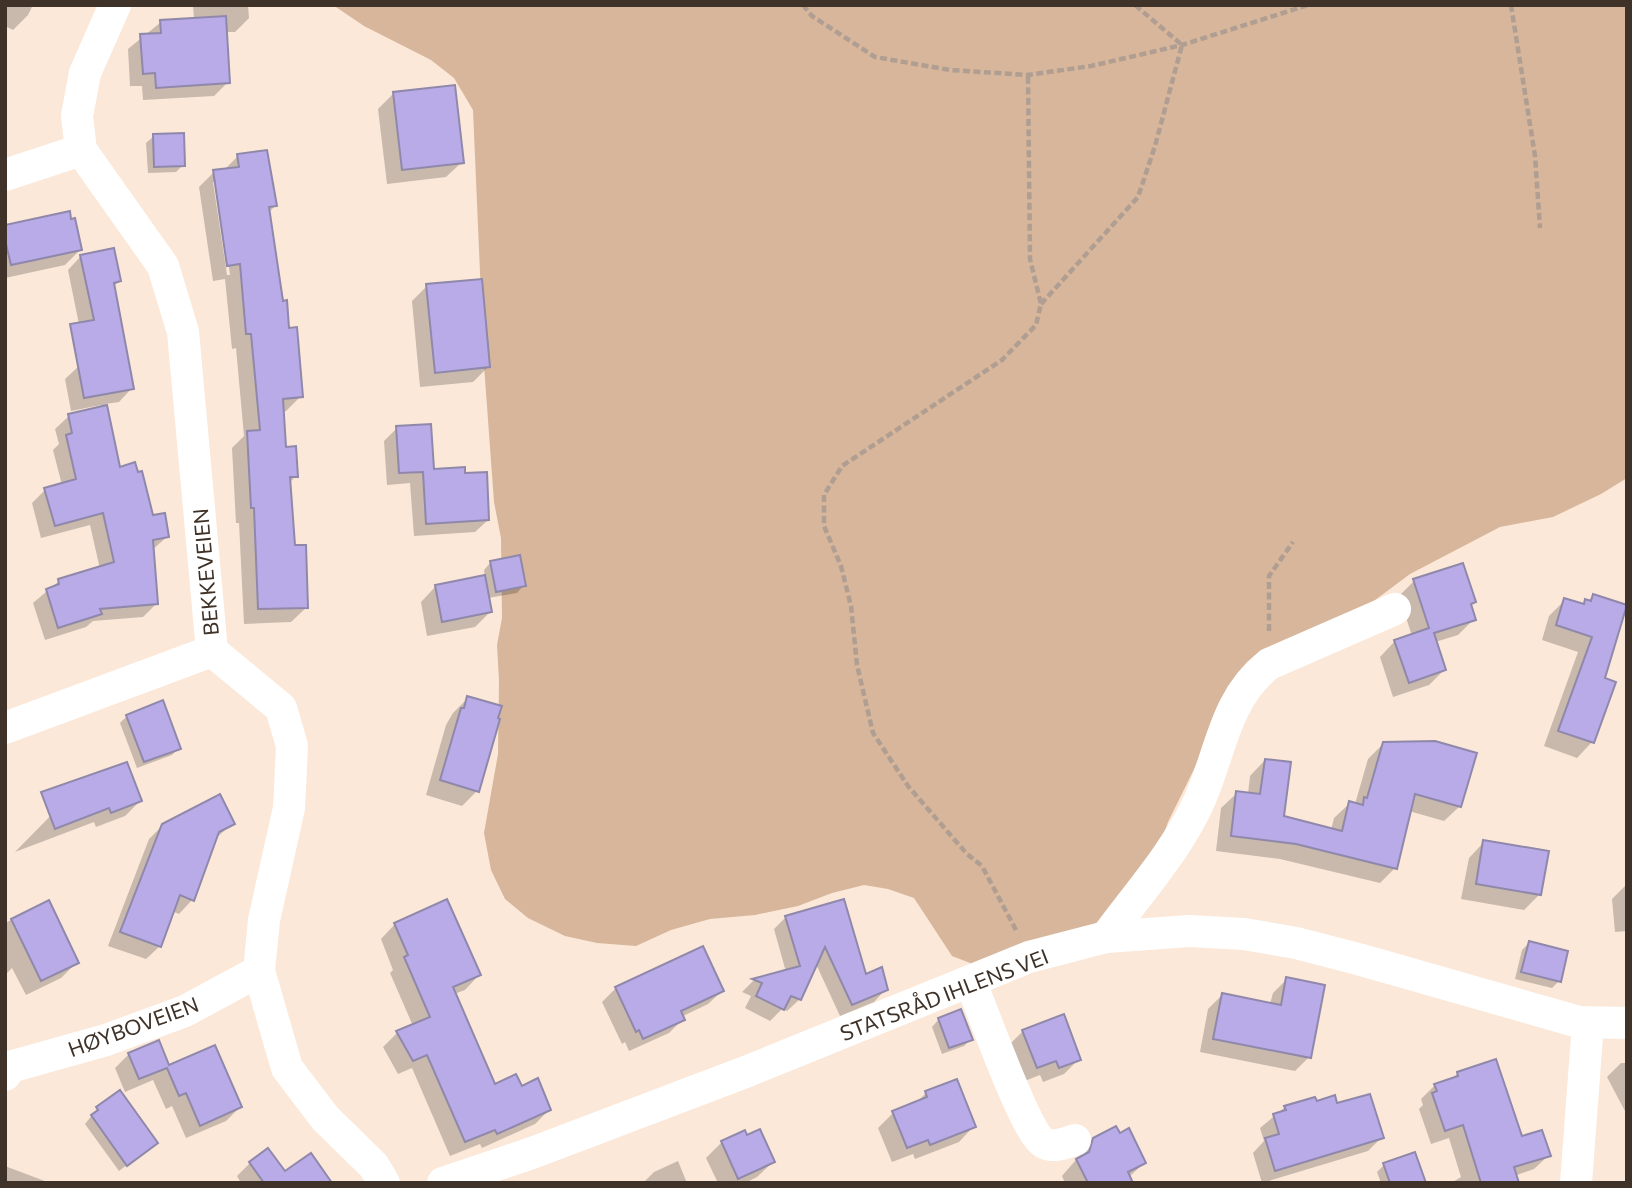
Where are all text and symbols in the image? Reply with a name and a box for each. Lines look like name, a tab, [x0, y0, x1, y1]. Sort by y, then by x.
street label: BEKKEVEIEN	[187, 507, 223, 637]
street label: STATSRÅD IHLENS VEI	[836, 943, 1052, 1045]
street label: HØYBOVEIEN	[64, 991, 202, 1061]

